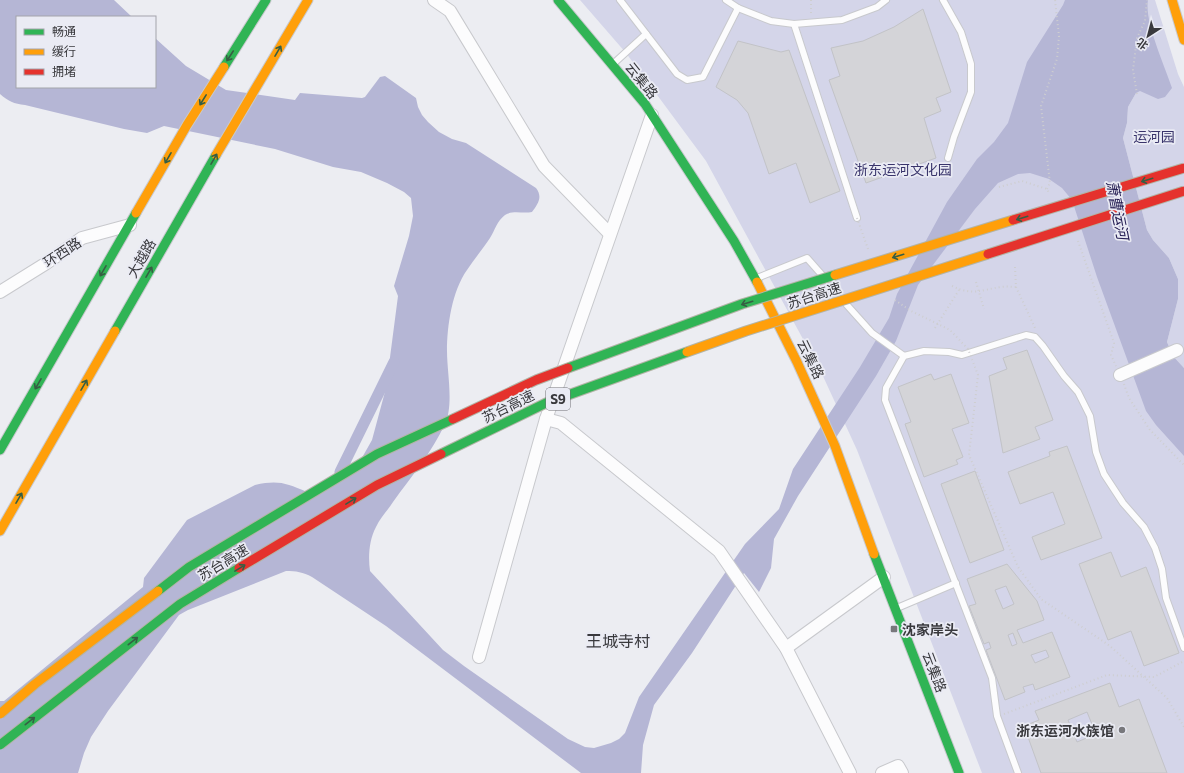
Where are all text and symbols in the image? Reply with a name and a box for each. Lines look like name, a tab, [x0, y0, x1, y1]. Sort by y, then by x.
legend	[16, 16, 156, 88]
north arrow	[1128, 16, 1168, 56]
text: 畅通	[52, 24, 76, 38]
text: 北	[1134, 36, 1150, 53]
text: 缓行	[52, 44, 76, 58]
one-way arrow	[275, 45, 283, 57]
one-way arrow	[226, 51, 234, 62]
street label: 云集路	[622, 58, 662, 102]
text: 拥堵	[52, 64, 76, 78]
one-way arrow	[198, 94, 206, 106]
park label: 运河园	[1133, 128, 1175, 145]
one-way arrow	[163, 152, 171, 164]
one-way arrow	[210, 153, 218, 165]
park label: 浙东运河文化园	[854, 161, 952, 178]
one-way arrow	[1141, 176, 1153, 184]
water label: 萧曹运河	[1103, 179, 1133, 244]
one-way arrow	[1016, 215, 1029, 222]
street label: 环西路	[40, 233, 84, 271]
street label: 大越路	[123, 236, 159, 280]
one-way arrow	[892, 253, 905, 260]
one-way arrow	[98, 265, 106, 277]
one-way arrow	[145, 266, 153, 278]
street label: 苏台高速	[785, 278, 843, 312]
one-way arrow	[742, 299, 754, 307]
street label: 云集路	[794, 336, 828, 382]
one-way arrow	[34, 378, 42, 390]
one-way arrow	[81, 379, 89, 391]
street label: 苏台高速	[479, 386, 537, 426]
road number: S9	[546, 388, 570, 410]
one-way arrow	[16, 492, 24, 504]
one-way arrow	[345, 496, 357, 504]
street label: 苏台高速	[195, 540, 251, 584]
one-way arrow	[234, 563, 246, 571]
place label: 沈家岸头	[902, 621, 958, 638]
marker: 沈家岸头	[889, 624, 899, 634]
district label: 王城寺村	[586, 631, 650, 650]
one-way arrow	[127, 636, 138, 645]
street label: 云集路	[920, 649, 950, 695]
one-way arrow	[25, 716, 36, 725]
place label: 浙东运河水族馆	[1016, 722, 1114, 739]
marker: 浙东运河水族馆	[1117, 725, 1127, 735]

